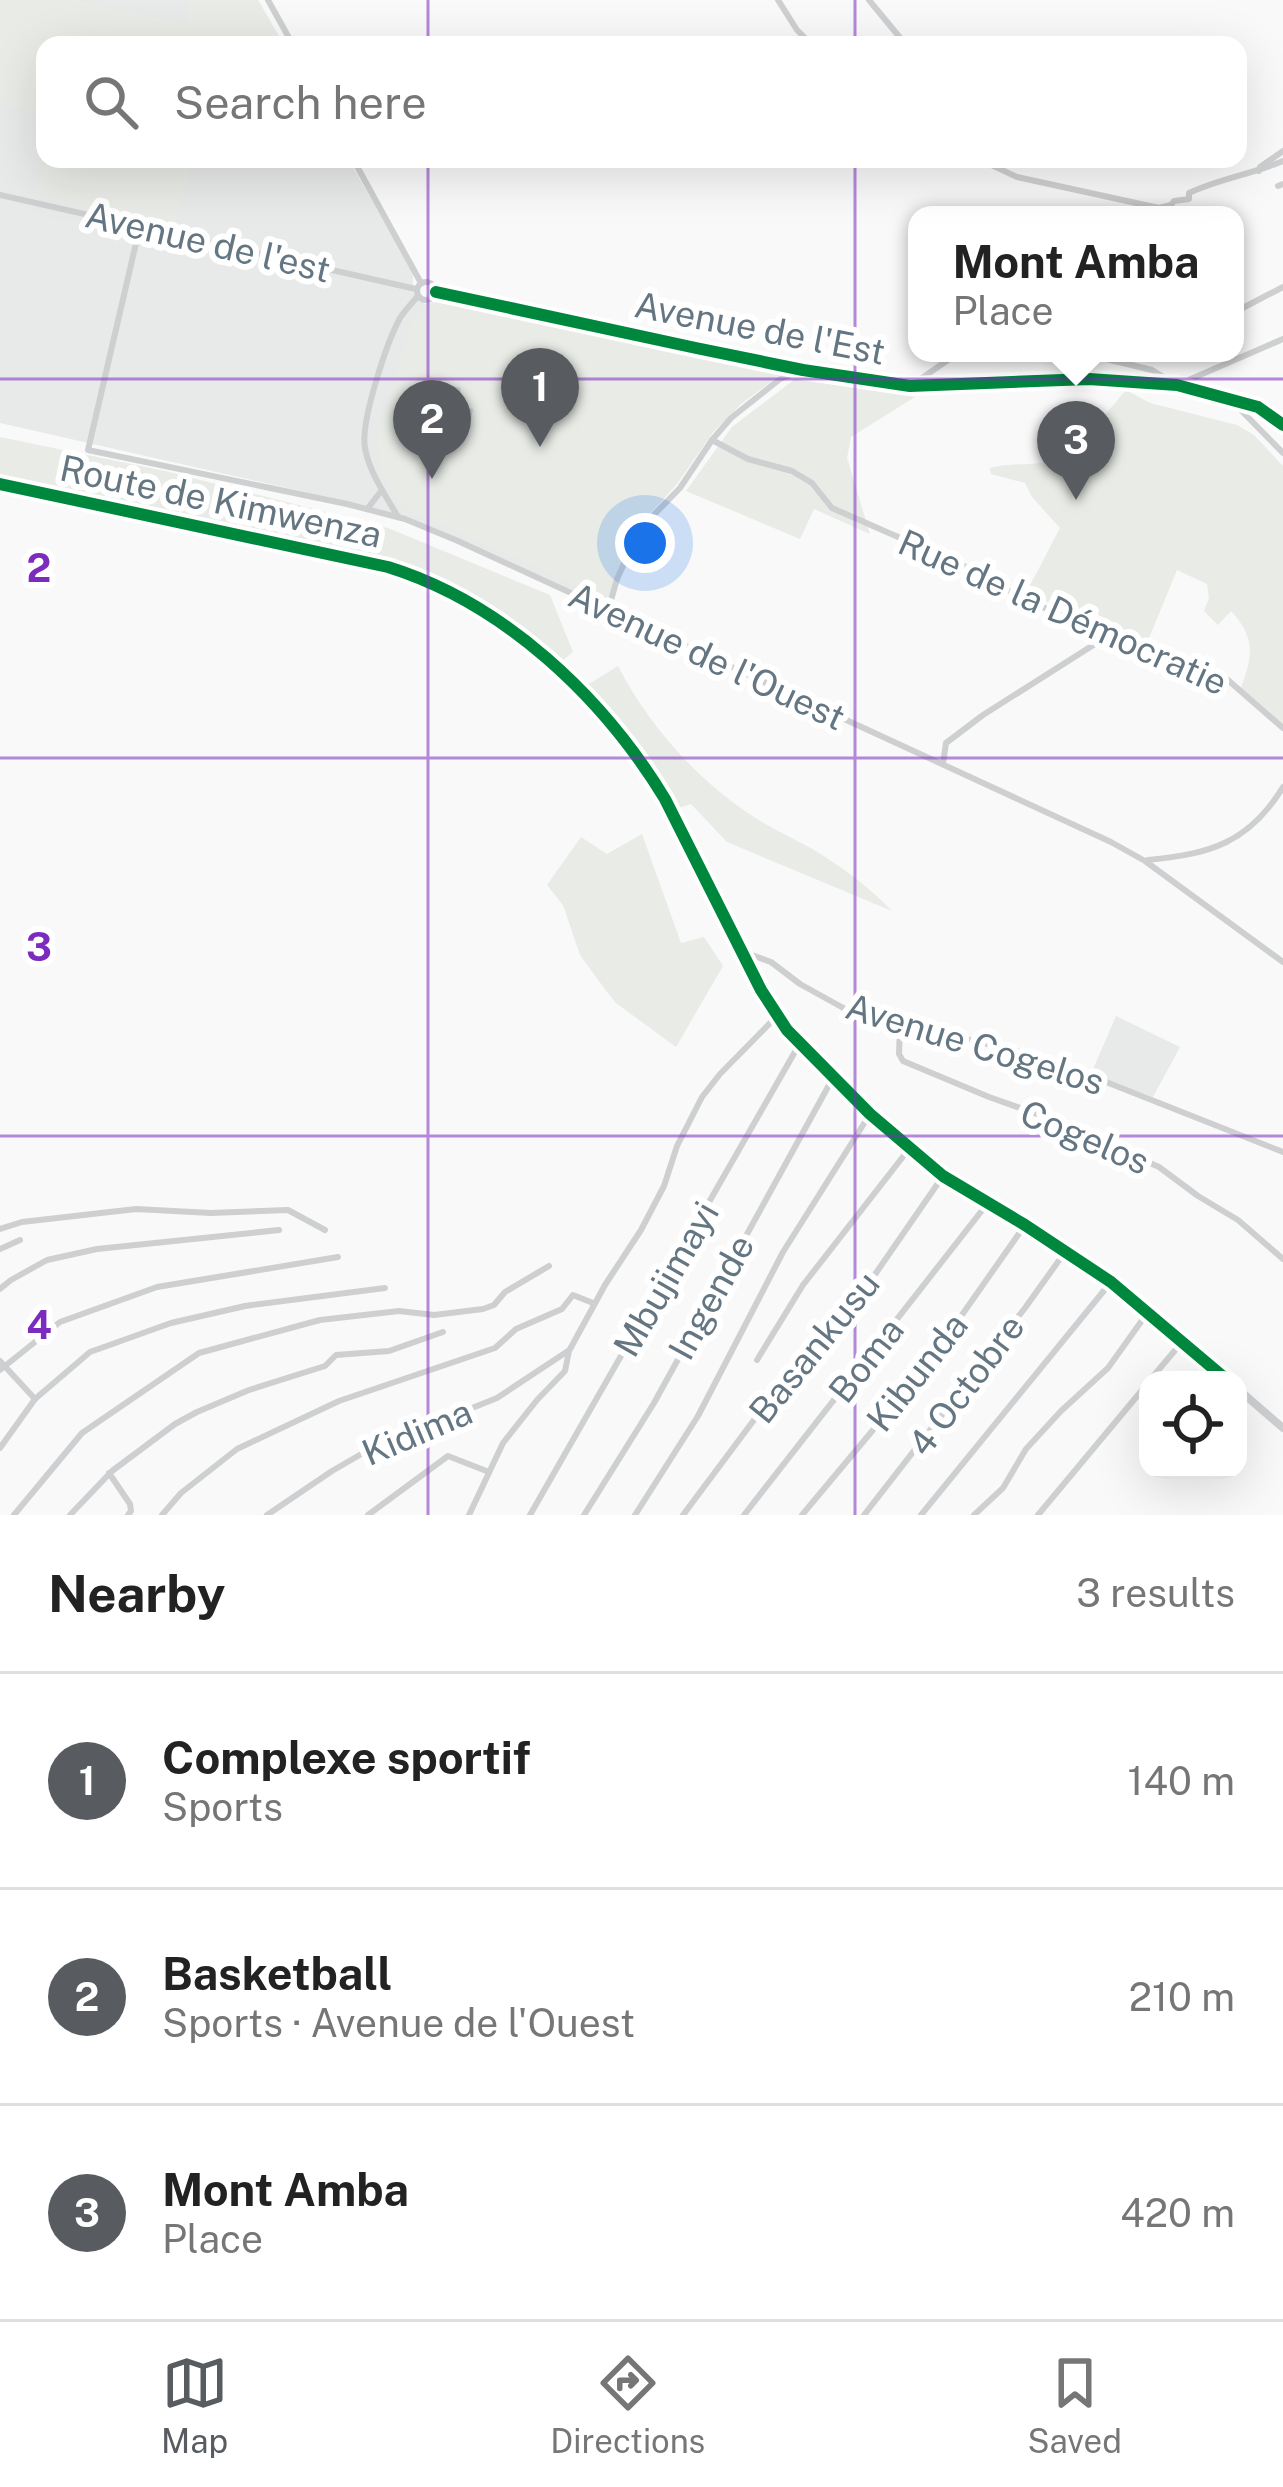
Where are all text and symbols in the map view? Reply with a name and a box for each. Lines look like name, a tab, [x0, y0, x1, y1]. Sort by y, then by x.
search box	[36, 36, 1247, 168]
icon: search	[78, 69, 144, 135]
text: Search here	[174, 76, 427, 129]
street label: Avenue de l'est	[81, 193, 335, 291]
popup	[908, 206, 1244, 362]
text: Mont Amba	[952, 235, 1200, 288]
street label: Avenue de l'Est	[631, 283, 889, 373]
text: Place	[952, 288, 1054, 334]
pin: 1	[501, 348, 579, 447]
pin: 2	[393, 380, 471, 479]
pin: 3	[1037, 401, 1115, 500]
street label: Route de Kimwenza	[56, 446, 386, 556]
your location	[615, 513, 675, 573]
street label: Rue de la Démocratie	[892, 521, 1234, 703]
text: 2	[27, 545, 51, 591]
street label: Avenue de l'Ouest	[562, 574, 852, 738]
text: 3	[26, 924, 52, 970]
street label: Avenue Cogelos	[841, 985, 1109, 1103]
street label: Cogelos	[1014, 1091, 1156, 1183]
street label: Mbujimayi	[605, 1194, 727, 1364]
street label: Ingende	[660, 1227, 762, 1367]
street label: Basankusu	[740, 1263, 888, 1431]
text: 4	[26, 1302, 52, 1348]
street label: Kibunda	[858, 1305, 976, 1439]
street label: 4 Octobre	[899, 1306, 1033, 1464]
street label: Boma	[820, 1309, 912, 1411]
map controls	[1139, 1371, 1247, 1479]
button: locate	[1139, 1371, 1247, 1479]
street label: Kidima	[356, 1390, 478, 1474]
text: Nearby	[48, 1564, 225, 1623]
text: 3 results	[1076, 1570, 1235, 1616]
text: Complexe sportif	[162, 1731, 531, 1784]
text: 1	[79, 1758, 95, 1804]
text: 140 m	[1128, 1758, 1235, 1804]
text: Sports	[162, 1784, 283, 1830]
text: Basketball	[162, 1947, 392, 2000]
text: 2	[75, 1974, 99, 2020]
text: 210 m	[1129, 1974, 1235, 2020]
text: Sports · Avenue de l'Ouest	[162, 2000, 635, 2046]
text: Mont Amba	[162, 2163, 409, 2216]
text: 3	[74, 2190, 100, 2236]
text: 420 m	[1120, 2190, 1235, 2236]
text: Place	[162, 2216, 263, 2262]
tab: Map	[161, 2350, 228, 2460]
tab: Directions	[550, 2350, 705, 2460]
tab: Saved	[1028, 2350, 1122, 2460]

